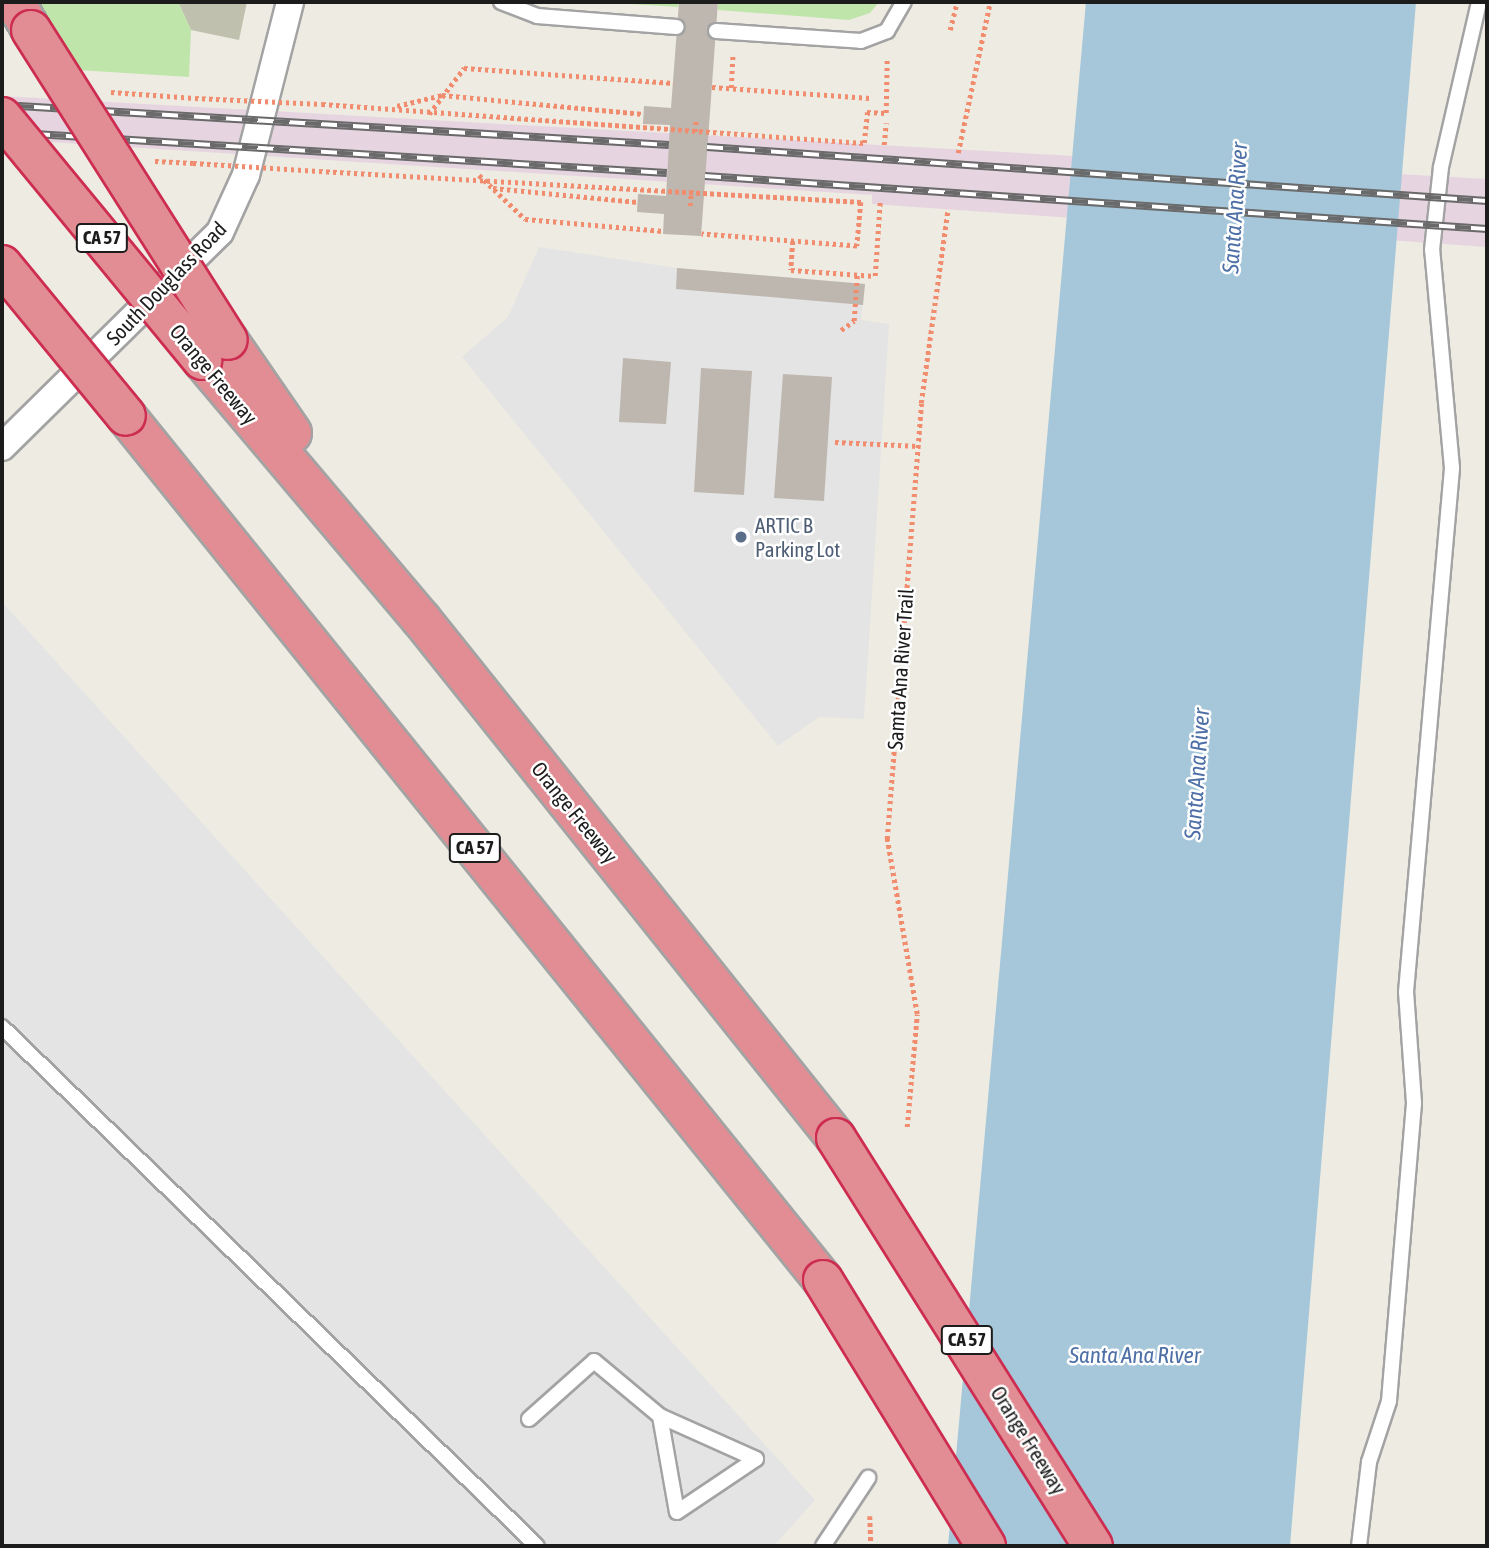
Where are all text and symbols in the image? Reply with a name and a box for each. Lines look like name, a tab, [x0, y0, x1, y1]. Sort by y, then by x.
water label: Santa Ana River	[1217, 142, 1253, 274]
street label: South Douglass Road	[101, 216, 231, 350]
road number: CA 57	[76, 222, 128, 254]
street label: Orange Freeway	[165, 319, 263, 429]
place label: ARTIC B Parking Lot	[755, 512, 840, 562]
marker: ARTIC B Parking Lot	[733, 529, 749, 545]
street label: Samta Ana River Trail	[882, 587, 918, 751]
water label: Santa Ana River	[1179, 708, 1215, 840]
street label: Orange Freeway	[527, 756, 623, 868]
road number: CA 57	[449, 832, 501, 863]
road number: CA 57	[941, 1324, 993, 1356]
water label: Santa Ana River	[1069, 1341, 1201, 1369]
street label: Orange Freeway	[986, 1381, 1072, 1499]

